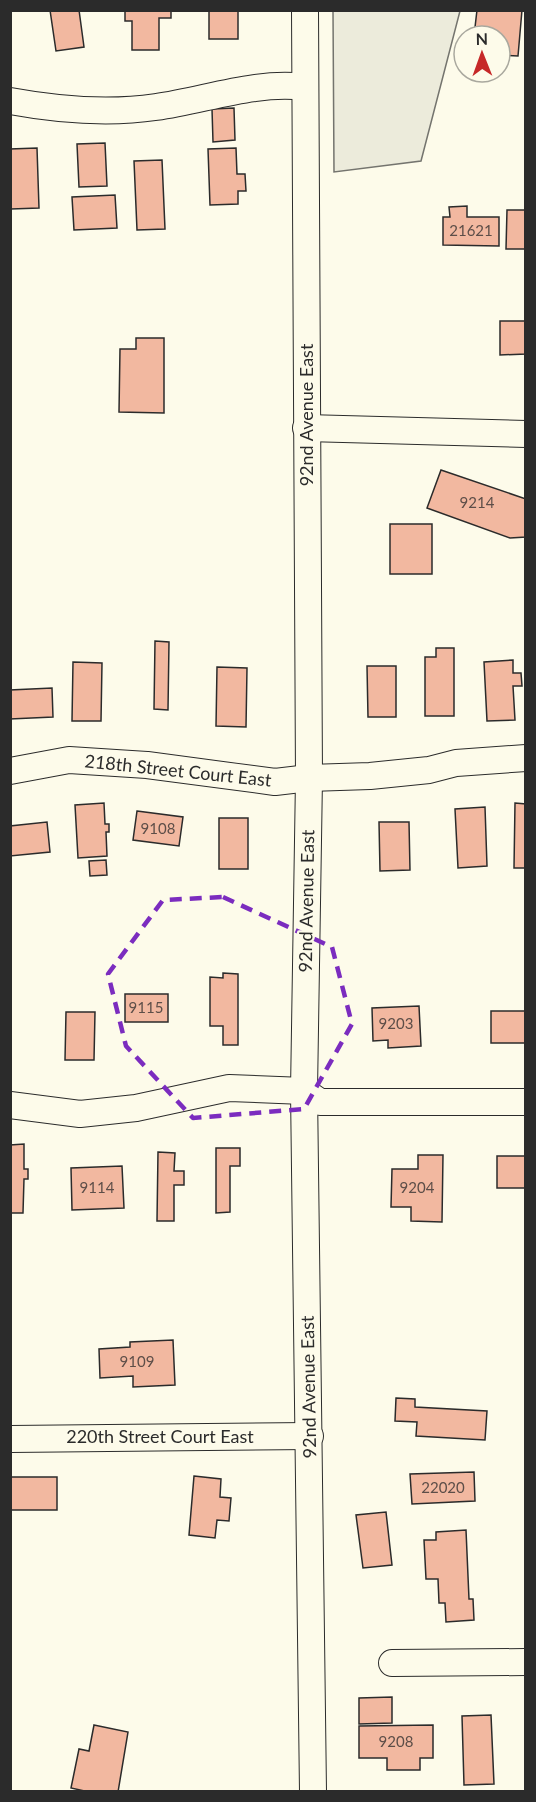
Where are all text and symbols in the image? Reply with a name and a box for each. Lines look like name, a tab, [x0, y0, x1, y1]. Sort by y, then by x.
north arrow	[452, 24, 512, 84]
text: N	[475, 29, 488, 48]
house number: 21621	[449, 221, 493, 239]
street label: 92nd Avenue East	[295, 343, 317, 486]
house number: 9214	[460, 493, 495, 511]
street label: 218th Street Court East	[84, 749, 273, 791]
house number: 9108	[141, 819, 175, 837]
street label: 92nd Avenue East	[294, 829, 318, 973]
house number: 9115	[129, 998, 163, 1016]
house number: 9203	[379, 1014, 413, 1032]
house number: 9114	[80, 1178, 115, 1196]
house number: 9204	[400, 1178, 435, 1196]
street label: 92nd Avenue East	[296, 1315, 320, 1459]
house number: 9109	[120, 1352, 154, 1370]
street label: 220th Street Court East	[66, 1425, 254, 1447]
house number: 22020	[421, 1478, 465, 1496]
house number: 9208	[379, 1732, 413, 1750]

